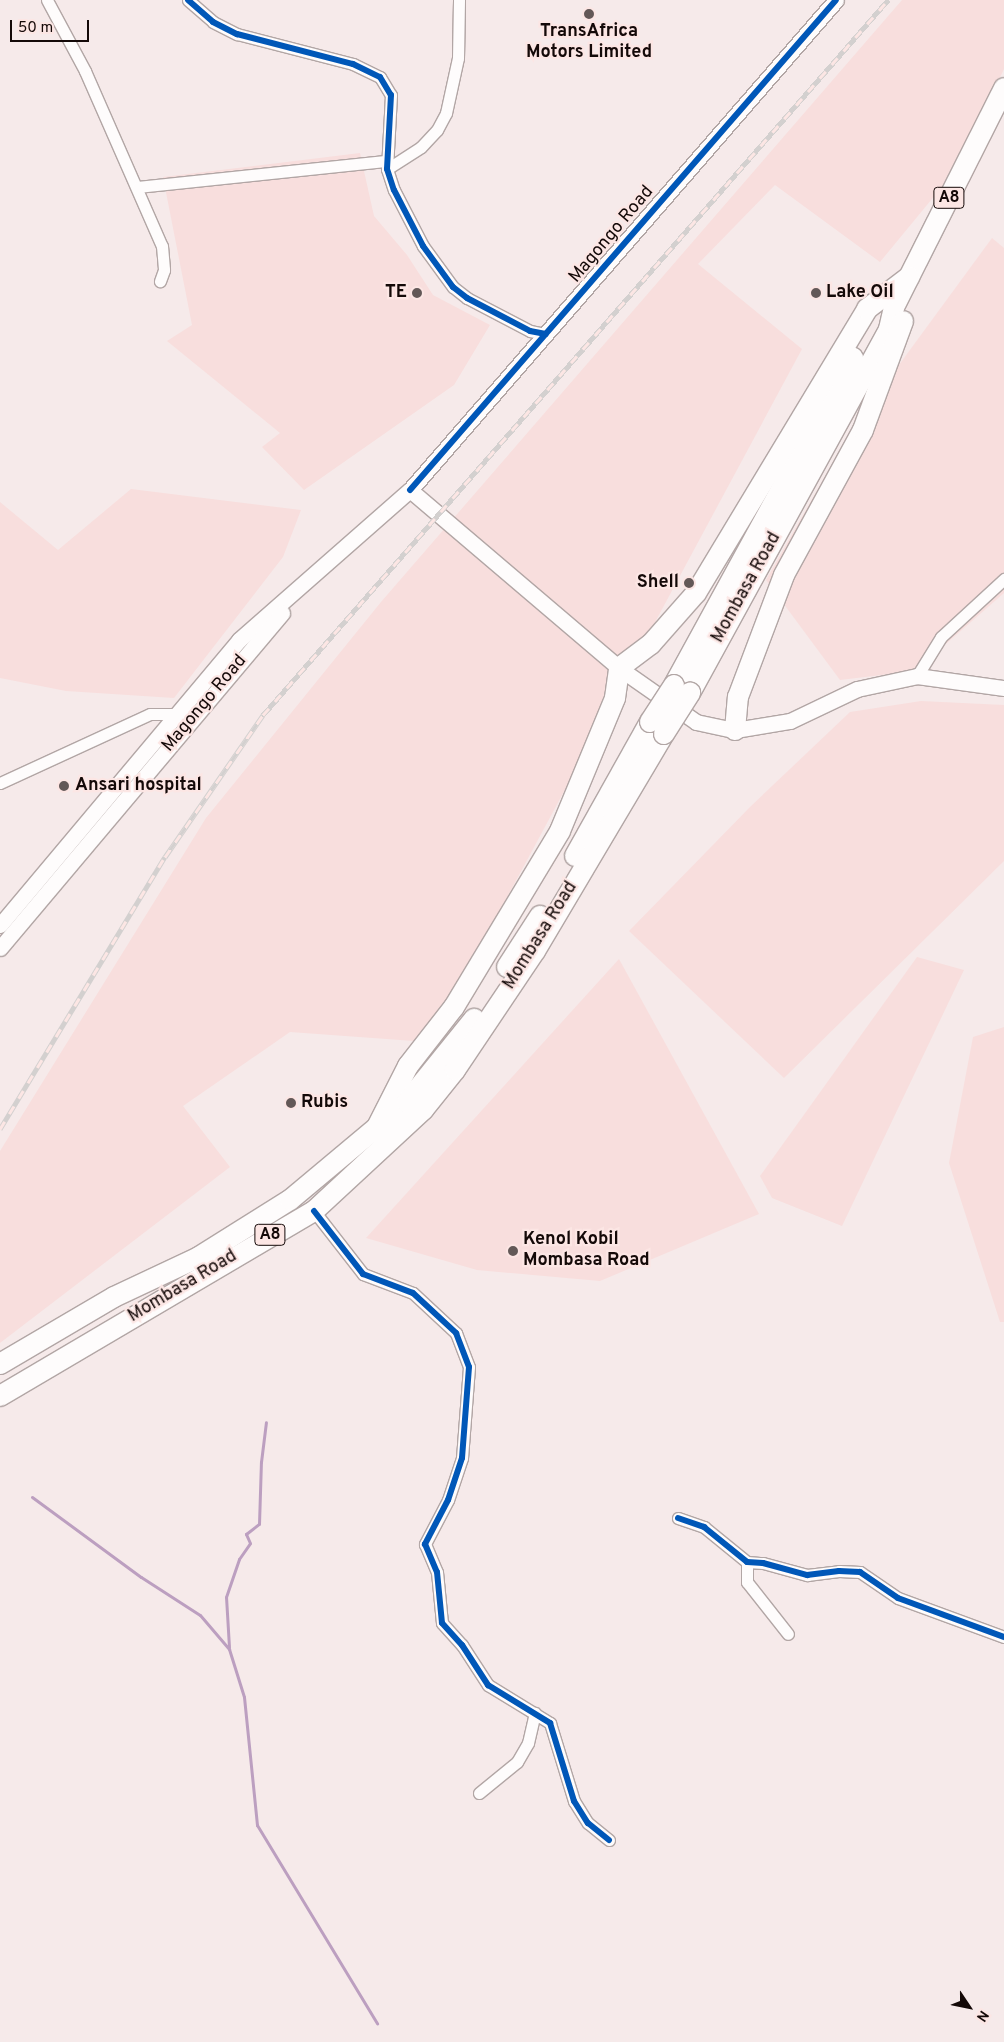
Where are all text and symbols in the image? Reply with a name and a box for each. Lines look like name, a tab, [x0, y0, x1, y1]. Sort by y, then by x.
marker: TransAfrica Motors Limited	[583, 8, 595, 20]
scale bar	[12, 10, 91, 42]
text: 50 m	[18, 19, 53, 38]
place label: TransAfrica Motors Limited	[526, 22, 652, 64]
street label: Magongo Road	[565, 182, 659, 288]
road number: A8	[933, 184, 965, 212]
place label: TE	[385, 282, 407, 304]
place label: Lake Oil	[826, 282, 894, 304]
marker: TE	[411, 287, 423, 299]
marker: Lake Oil	[810, 287, 822, 299]
street label: Mombasa Road	[708, 529, 786, 647]
place label: Shell	[637, 572, 679, 594]
marker: Shell	[683, 577, 695, 589]
street label: Magongo Road	[158, 651, 252, 757]
place label: Ansari hospital	[75, 775, 202, 797]
marker: Ansari hospital	[57, 779, 71, 793]
street label: Mombasa Road	[499, 878, 583, 994]
place label: Rubis	[301, 1092, 348, 1114]
marker: Rubis	[285, 1097, 297, 1109]
road number: A8	[254, 1222, 286, 1248]
place label: Kenol Kobil Mombasa Road	[523, 1230, 650, 1272]
marker: Kenol Kobil Mombasa Road	[507, 1245, 519, 1257]
street label: Mombasa Road	[125, 1246, 241, 1328]
north arrow	[944, 1982, 994, 2032]
text: N	[972, 2007, 992, 2025]

